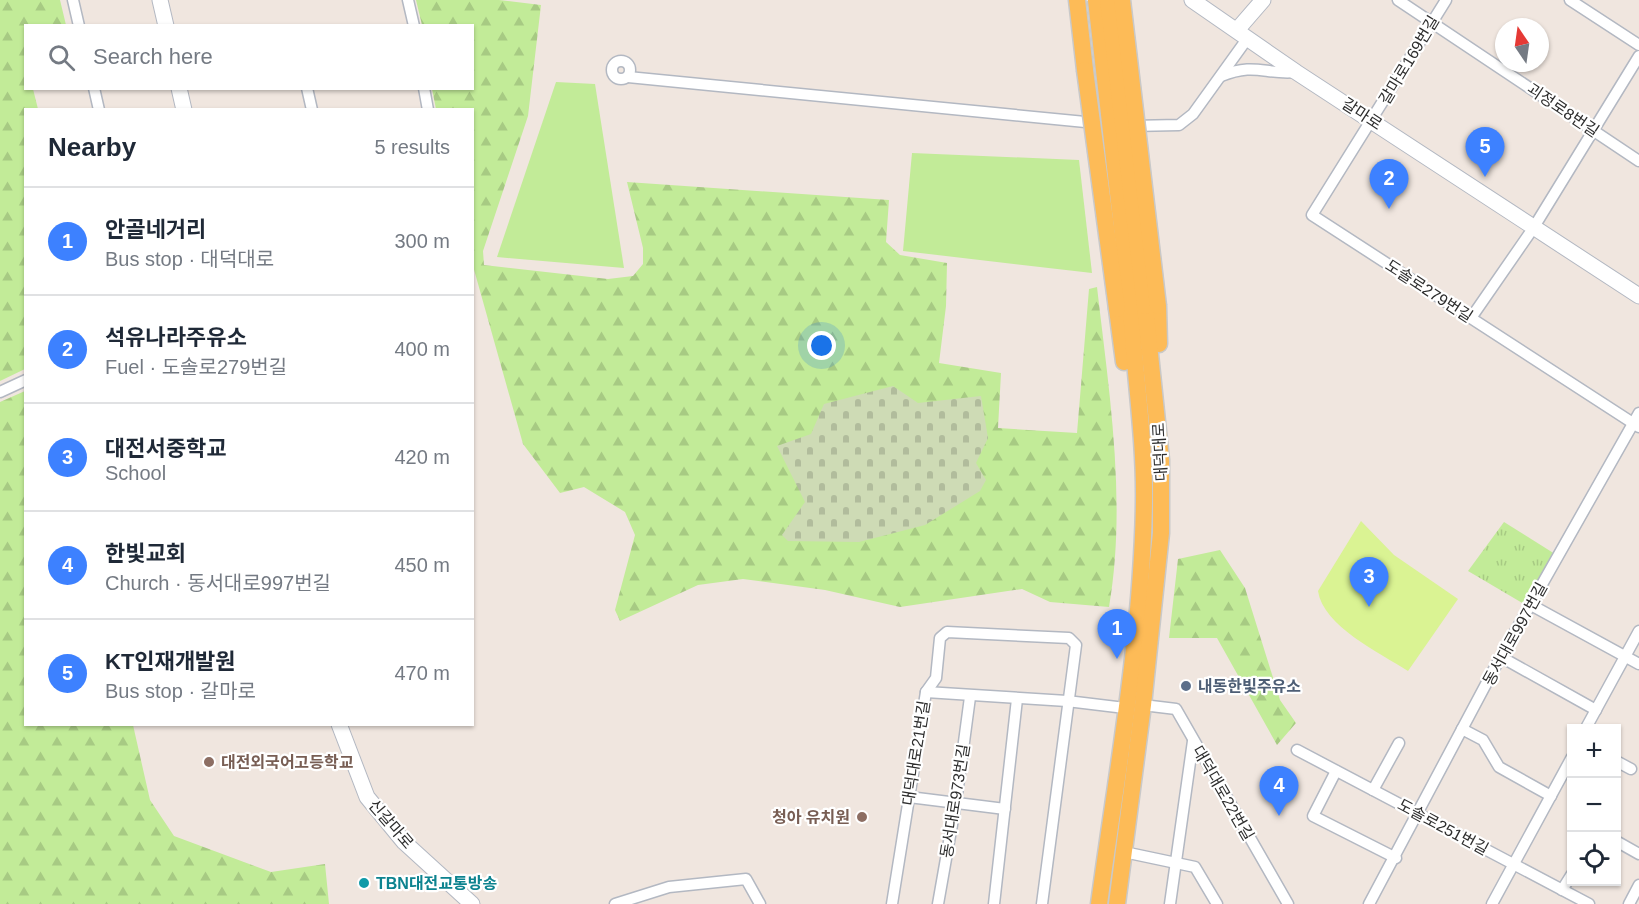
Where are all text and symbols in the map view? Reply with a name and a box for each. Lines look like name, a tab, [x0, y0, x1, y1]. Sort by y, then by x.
street label: 갈마로169번길	[1376, 13, 1442, 107]
north arrow	[1495, 18, 1549, 72]
search box	[24, 24, 474, 90]
icon: search	[45, 41, 78, 74]
text: Search here	[93, 44, 213, 69]
street label: 괴정로8번길	[1524, 80, 1602, 140]
street label: 갈마로	[1339, 95, 1385, 133]
pin: 5	[1466, 128, 1504, 177]
text: Nearby	[48, 132, 136, 162]
text: 5 results	[374, 136, 450, 158]
pin: 2	[1370, 160, 1408, 209]
text: 안골네거리	[105, 217, 206, 242]
text: 1	[62, 230, 73, 252]
text: 300 m	[394, 230, 450, 252]
text: Bus stop · 대덕대로	[105, 248, 274, 270]
street label: 도솔로279번길	[1382, 257, 1476, 325]
text: 석유나라주유소	[105, 325, 247, 350]
your location	[807, 331, 836, 360]
text: 2	[62, 338, 73, 360]
text: 400 m	[394, 338, 450, 360]
text: Fuel · 도솔로279번길	[105, 356, 287, 378]
street label: 대덕대로	[1150, 422, 1170, 482]
text: 대전서중학교	[105, 436, 226, 461]
text: 3	[62, 446, 73, 468]
text: 420 m	[394, 446, 450, 468]
text: School	[105, 462, 166, 484]
text: 한빛교회	[105, 541, 186, 566]
text: 4	[62, 554, 73, 576]
text: 450 m	[394, 554, 450, 576]
pin: 3	[1350, 558, 1388, 607]
text: Church · 동서대로997번길	[105, 572, 331, 594]
street label: 동서대로997번길	[1480, 580, 1550, 688]
pin: 1	[1098, 610, 1136, 659]
text: KT인재개발원	[105, 649, 236, 674]
text: 5	[62, 662, 73, 684]
text: 470 m	[394, 662, 450, 684]
place label: 내동한빛주유소	[1198, 677, 1301, 695]
marker: 내동한빛주유소	[1179, 679, 1193, 693]
text: Bus stop · 갈마로	[105, 680, 256, 702]
street label: 대덕대로21번길	[899, 699, 933, 807]
map controls	[1567, 724, 1621, 886]
button: +	[1567, 724, 1621, 778]
street label: 동서대로973번길	[938, 743, 972, 859]
street label: 대덕대로22번길	[1189, 743, 1257, 843]
place label: 대전외국어고등학교	[221, 753, 354, 771]
marker: 대전외국어고등학교	[202, 755, 216, 769]
pin: 4	[1260, 766, 1298, 816]
button: −	[1567, 778, 1621, 832]
street label: 신갈마로	[365, 796, 417, 852]
street label: 도솔로251번길	[1395, 796, 1491, 858]
place label: 청아 유치원	[772, 809, 850, 826]
marker: 청아 유치원	[855, 810, 869, 824]
button: locate	[1567, 832, 1621, 886]
place label: TBN대전교통방송	[376, 875, 497, 892]
marker: TBN대전교통방송	[357, 876, 371, 890]

